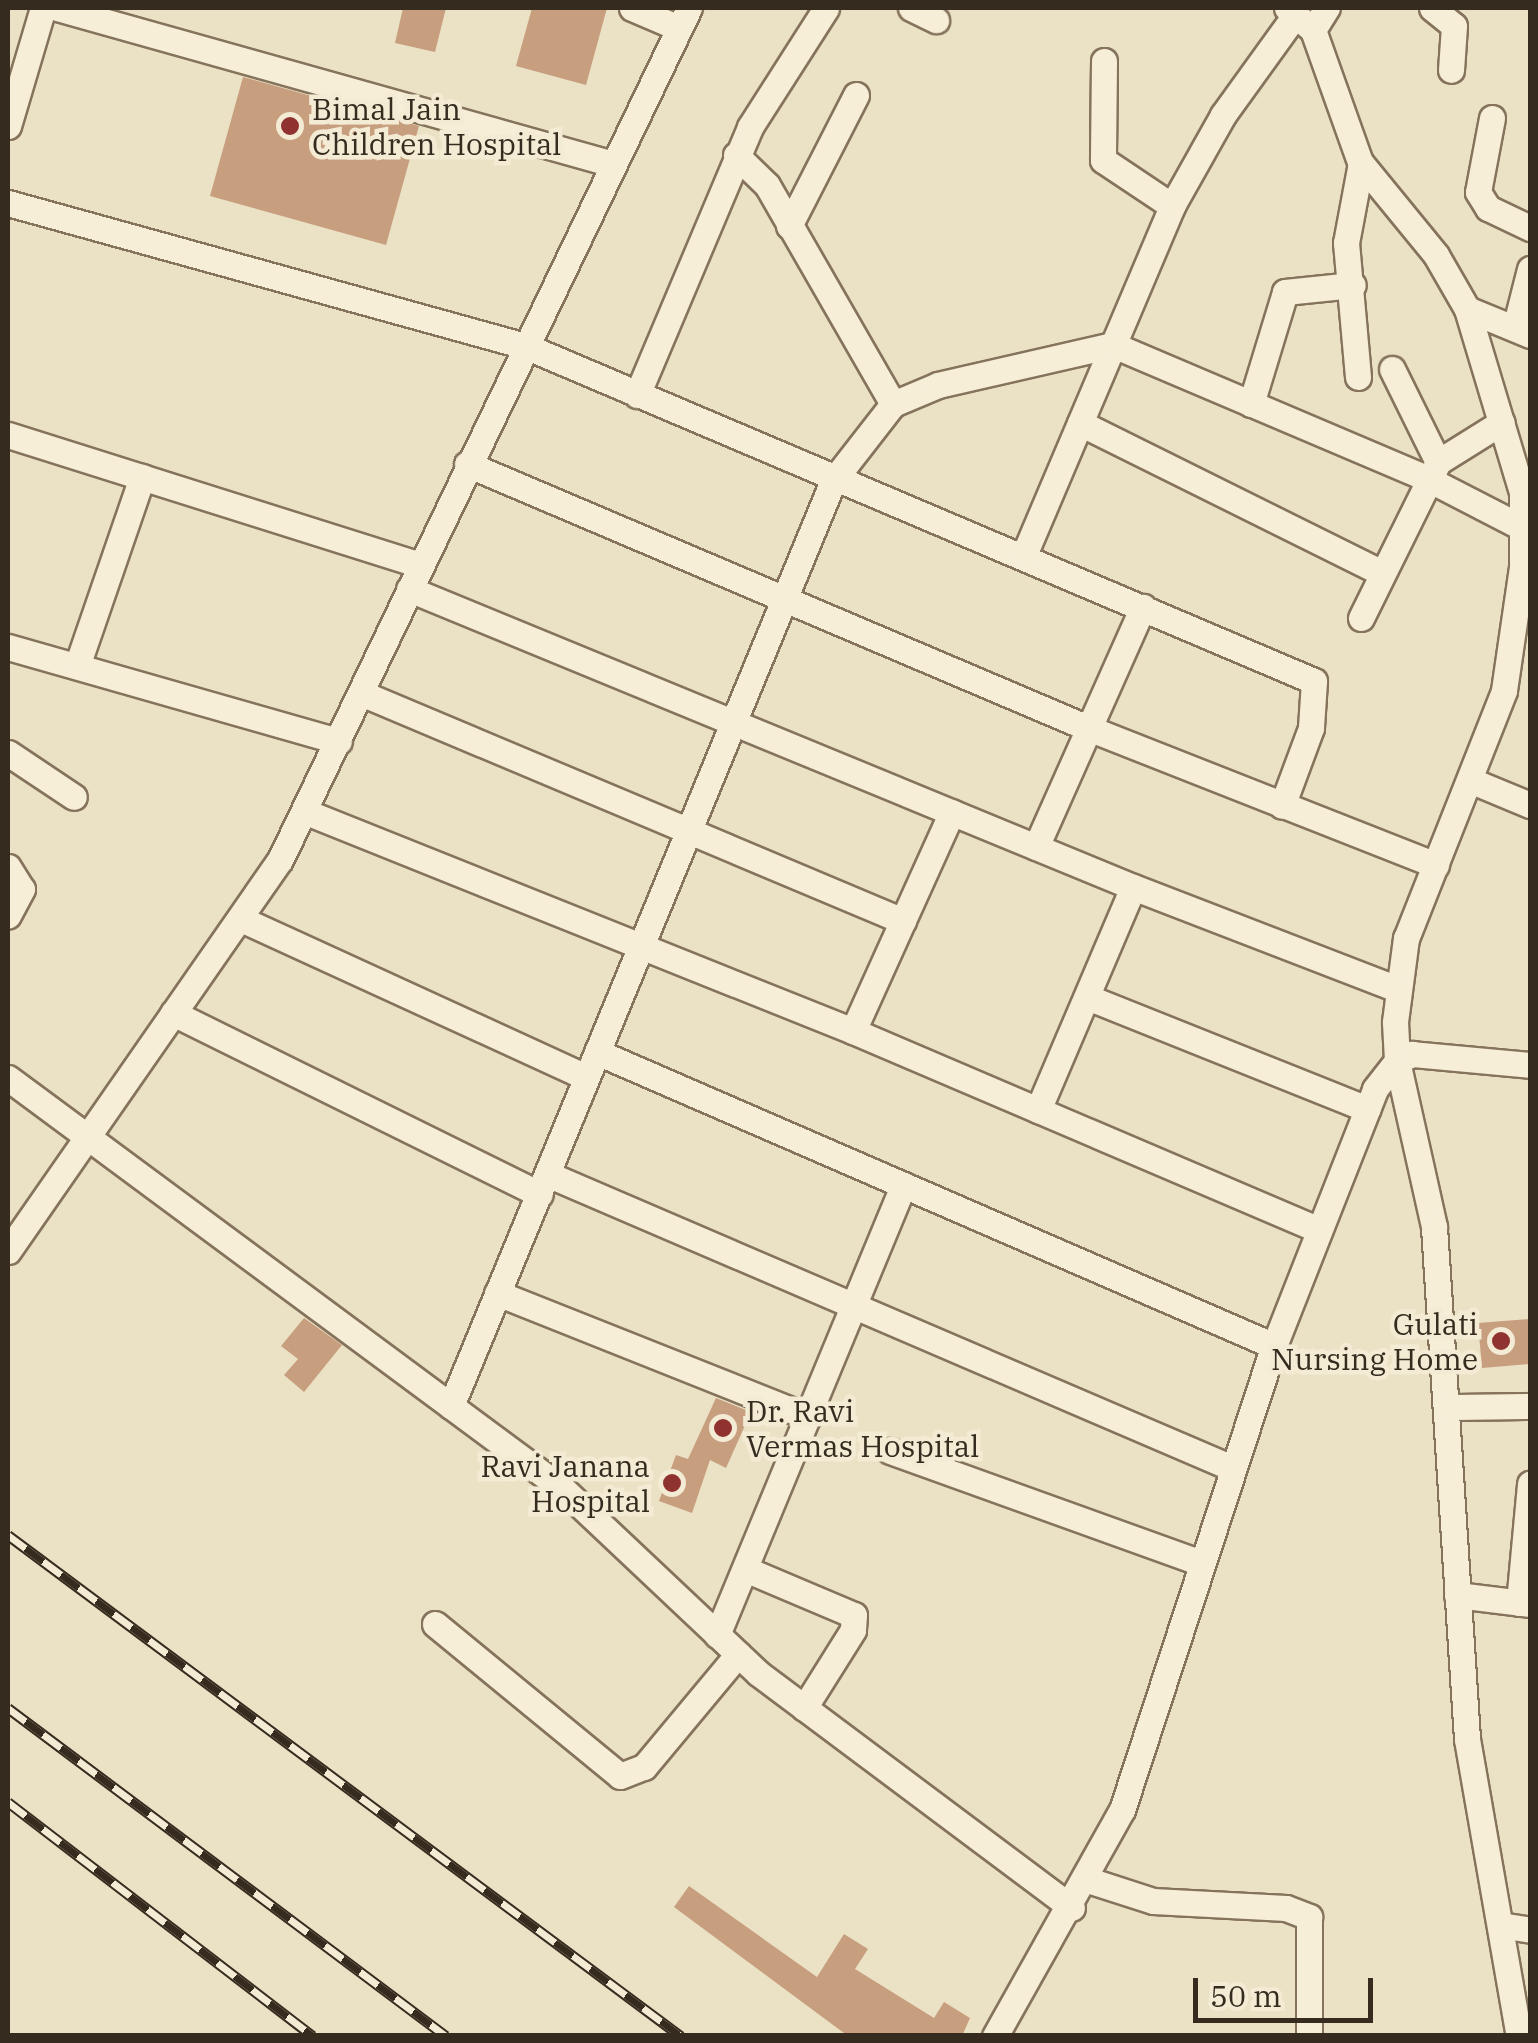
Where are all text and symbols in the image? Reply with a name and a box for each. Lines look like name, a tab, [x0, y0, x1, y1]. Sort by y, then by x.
place label: Bimal Jain Children Hospital	[312, 91, 561, 162]
marker: Bimal Jain Children Hospital	[277, 113, 303, 139]
place label: Gulati Nursing Home	[1271, 1306, 1478, 1376]
marker: Gulati Nursing Home	[1488, 1328, 1514, 1354]
place label: Dr. Ravi Vermas Hospital	[746, 1393, 979, 1464]
marker: Dr. Ravi Vermas Hospital	[710, 1415, 736, 1441]
place label: Ravi Janana Hospital	[480, 1448, 650, 1518]
marker: Ravi Janana Hospital	[659, 1470, 685, 1496]
scale bar	[1198, 1958, 1378, 2020]
text: 50 m	[1210, 1976, 1282, 2015]

